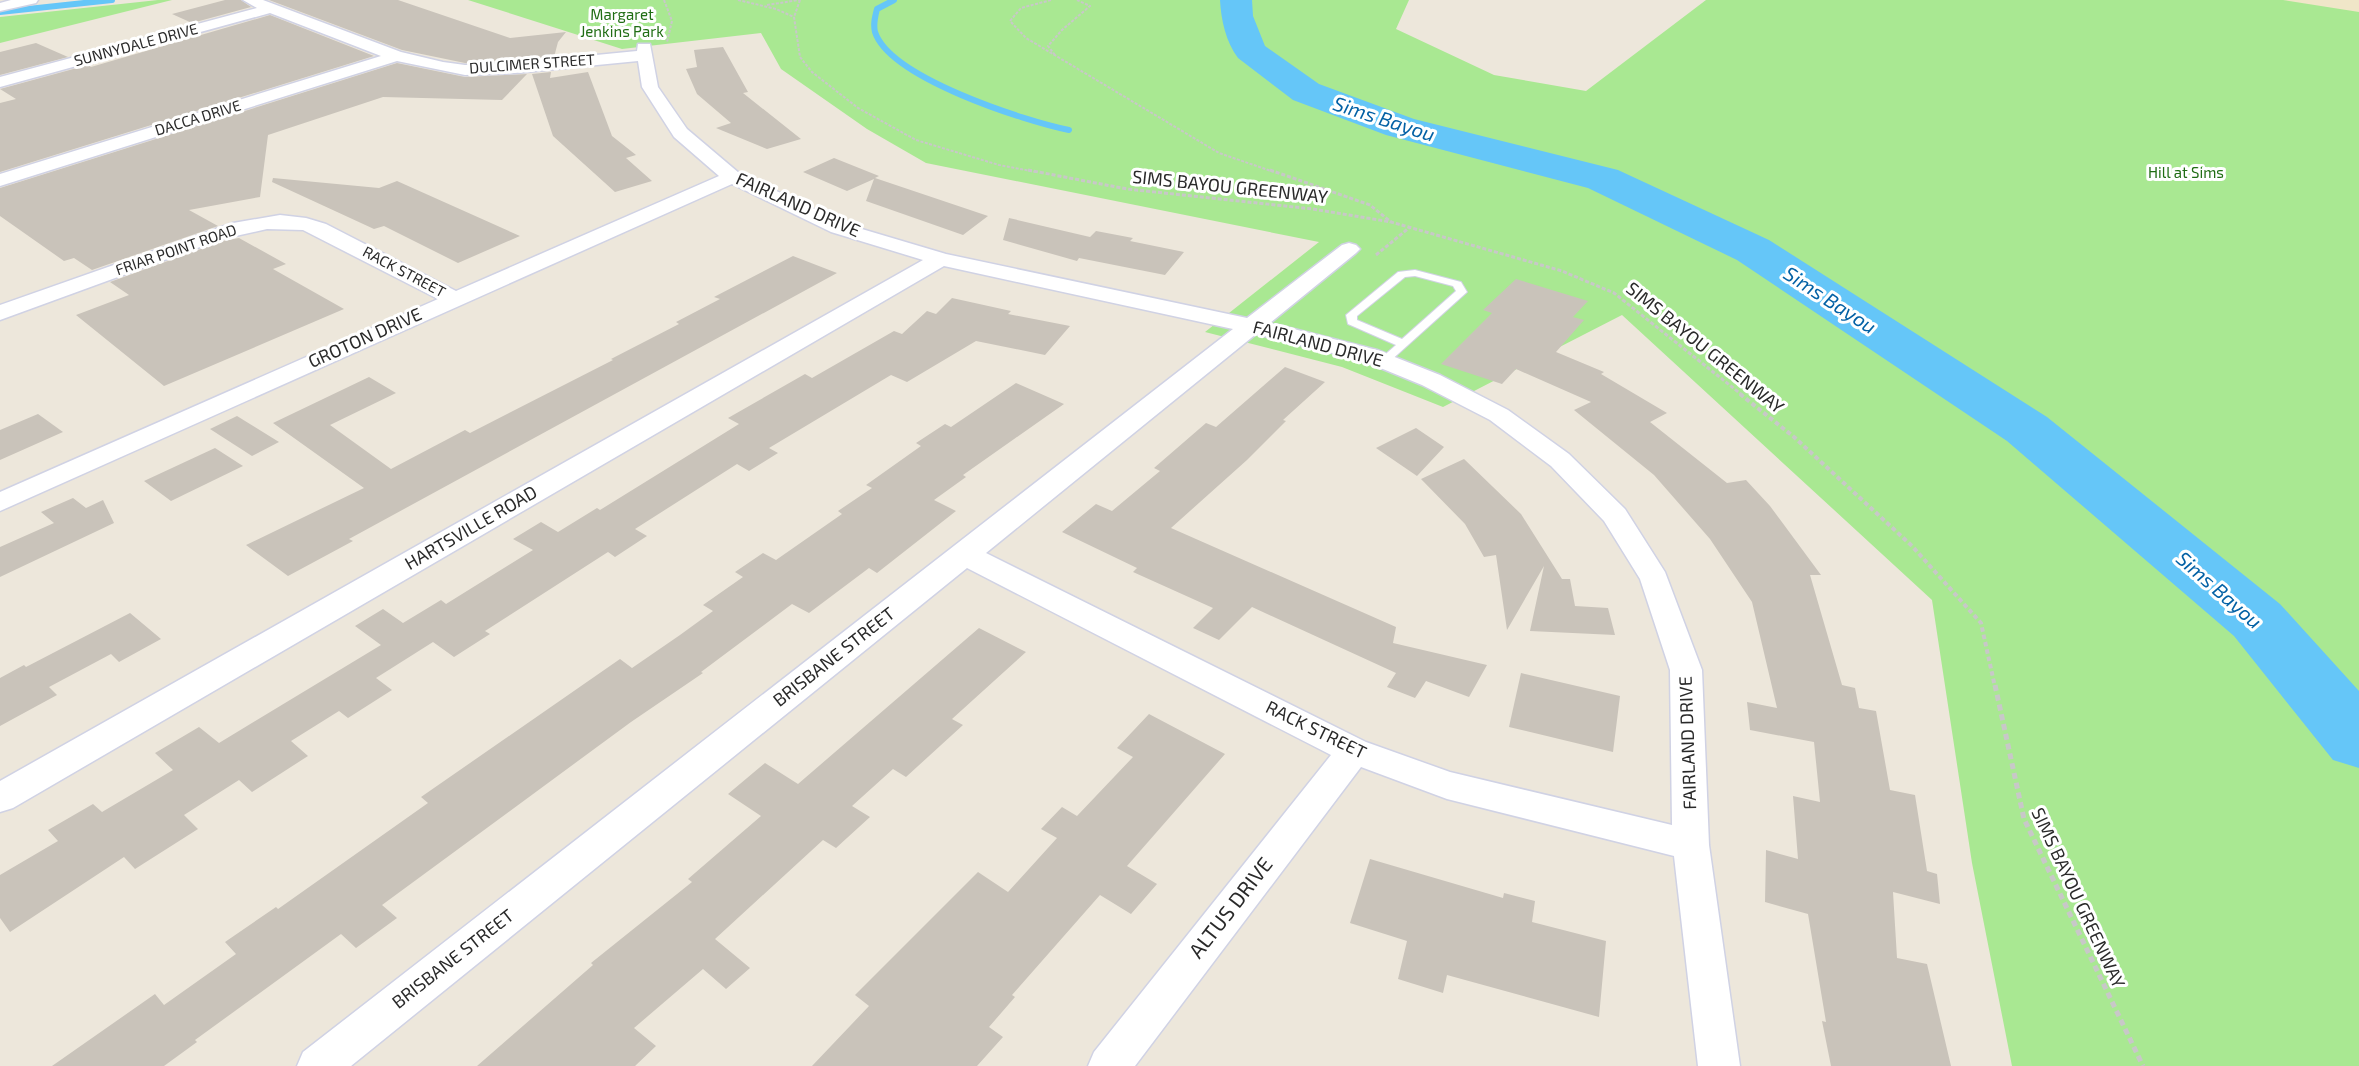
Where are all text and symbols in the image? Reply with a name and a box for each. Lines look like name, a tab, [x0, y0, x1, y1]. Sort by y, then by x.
park label: Margaret Jenkins Park	[580, 5, 664, 40]
street label: SUNNYDALE DRIVE	[72, 19, 200, 69]
street label: DULCIMER STREET	[468, 50, 596, 76]
water label: Sims Bayou	[1330, 90, 1438, 147]
street label: DACCA DRIVE	[152, 95, 243, 139]
park label: Hill at Sims	[2148, 163, 2224, 181]
street label: SIMS BAYOU GREENWAY	[1131, 165, 1330, 207]
street label: FAIRLAND DRIVE	[733, 167, 864, 241]
street label: FRIAR POINT ROAD	[113, 220, 239, 278]
street label: RACK STREET	[360, 242, 449, 301]
water label: Sims Bayou	[1779, 260, 1881, 339]
street label: SIMS BAYOU GREENWAY	[1622, 277, 1789, 418]
street label: GROTON DRIVE	[304, 302, 425, 372]
street label: FAIRLAND DRIVE	[1251, 315, 1386, 371]
street label: HARTSVILLE ROAD	[400, 480, 541, 574]
water label: Sims Bayou	[2171, 546, 2267, 634]
street label: BRISBANE STREET	[768, 601, 899, 711]
street label: FAIRLAND DRIVE	[1674, 676, 1700, 810]
street label: RACK STREET	[1263, 695, 1371, 763]
street label: SIMS BAYOU GREENWAY	[2027, 804, 2131, 992]
street label: ALTUS DRIVE	[1183, 852, 1277, 963]
street label: BRISBANE STREET	[387, 903, 518, 1013]

